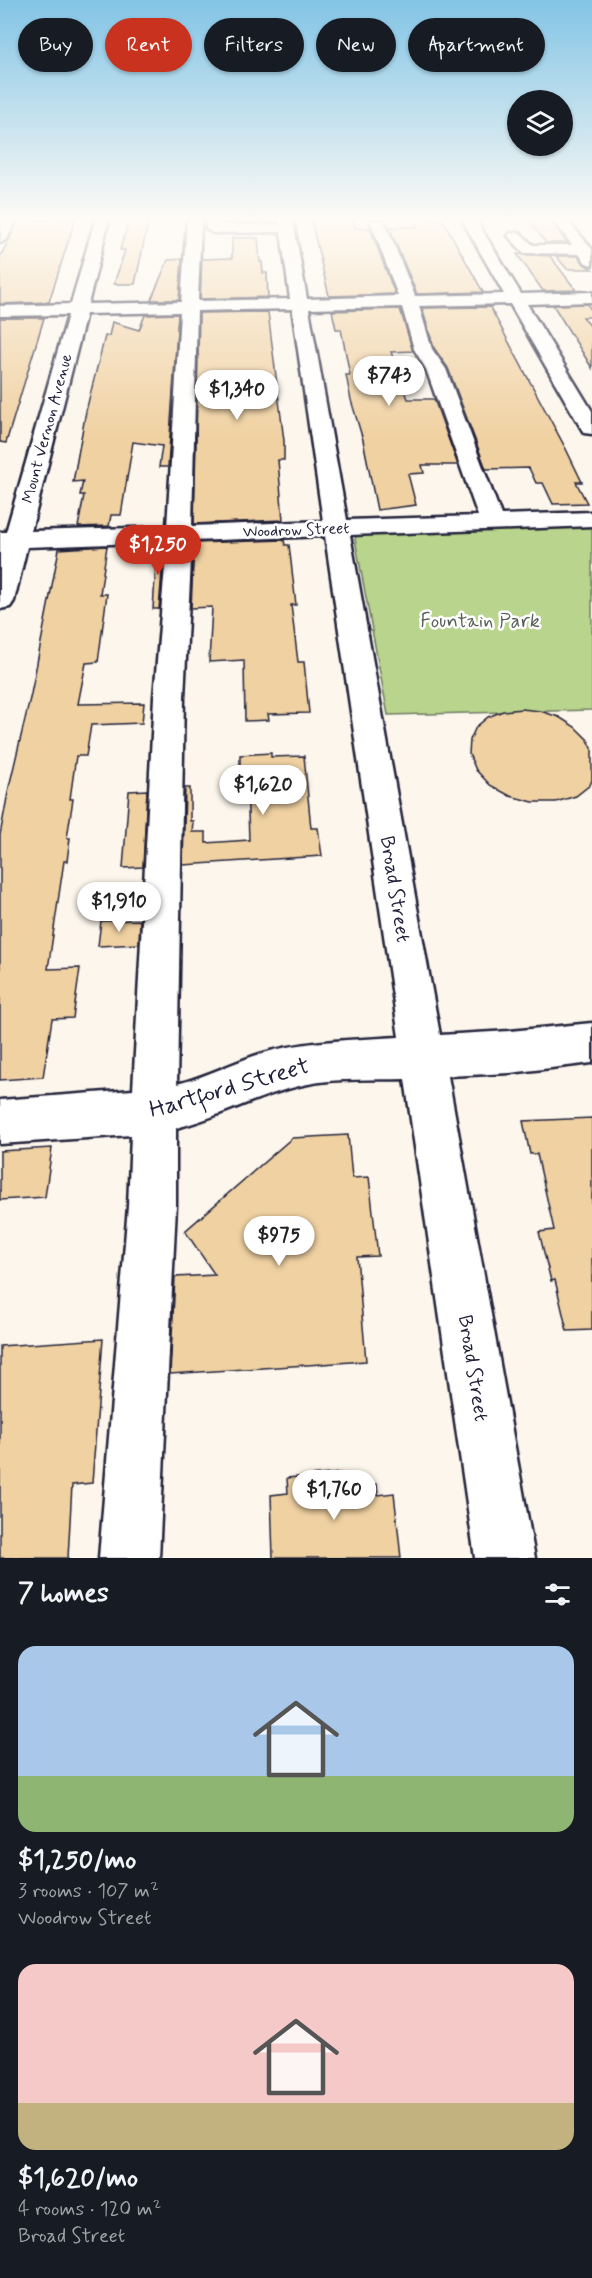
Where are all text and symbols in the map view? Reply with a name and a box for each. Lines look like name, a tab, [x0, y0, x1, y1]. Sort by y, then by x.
chip: Buy	[18, 18, 93, 72]
chip: Rent	[105, 18, 192, 72]
chip: Filters	[204, 18, 304, 72]
chip: New	[316, 18, 396, 72]
chip: Apartment	[408, 18, 545, 72]
map controls	[507, 90, 573, 156]
button: layers	[507, 90, 573, 156]
street label: Mount Vernon Avenue	[17, 351, 78, 505]
pin: $743	[353, 356, 425, 407]
text: $743	[367, 362, 411, 389]
pin: $1,340	[188, 370, 286, 421]
text: $1,340	[209, 376, 265, 403]
street label: Woodrow Street	[242, 518, 350, 543]
pin: $1,250	[109, 525, 207, 576]
text: $1,250	[129, 531, 187, 558]
park label: Fountain Park	[420, 608, 540, 635]
pin: $1,620	[214, 765, 312, 816]
text: $1,620	[233, 771, 293, 798]
street label: Broad Street	[373, 834, 416, 944]
pin: $1,910	[70, 882, 168, 933]
text: $1,910	[91, 888, 147, 915]
street label: Hartford Street	[146, 1051, 314, 1128]
pin: $975	[243, 1216, 315, 1267]
text: $975	[258, 1222, 300, 1249]
street label: Broad Street	[451, 1313, 494, 1423]
pin: $1,760	[285, 1470, 383, 1521]
text: $1,760	[306, 1476, 362, 1503]
text: 7 homes	[18, 1577, 109, 1611]
icon: filters	[541, 1578, 574, 1611]
icon: home	[242, 1685, 350, 1793]
text: $1,250/mo	[18, 1844, 136, 1878]
text: 3 rooms · 107 m²	[18, 1878, 159, 1905]
text: Woodrow Street	[18, 1905, 151, 1932]
icon: home	[242, 2003, 350, 2111]
text: $1,620/mo	[18, 2162, 138, 2196]
text: 4 rooms · 120 m²	[18, 2196, 161, 2223]
text: Broad Street	[18, 2223, 125, 2250]

